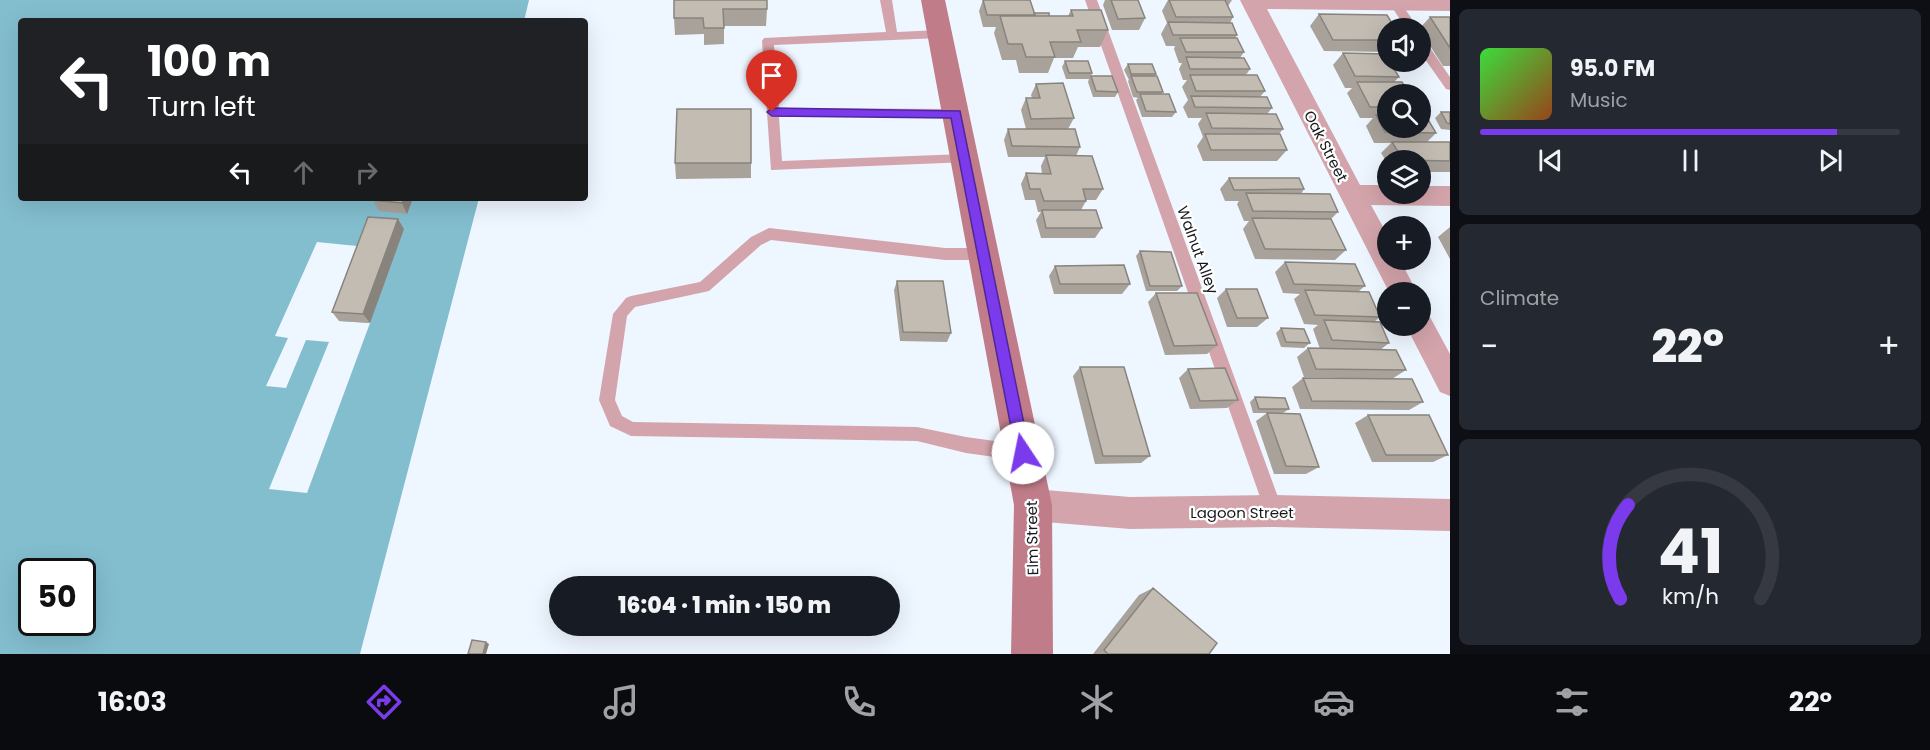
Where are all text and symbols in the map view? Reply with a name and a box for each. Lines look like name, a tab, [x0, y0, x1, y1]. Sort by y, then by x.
map controls	[1377, 18, 1431, 336]
button: sound	[1377, 18, 1431, 72]
text: 100 m	[147, 32, 271, 91]
icon: left	[48, 42, 126, 120]
pin	[746, 50, 797, 112]
text: 95.0 FM	[1570, 53, 1655, 84]
icon: arrive	[755, 59, 788, 92]
button: search	[1377, 84, 1431, 138]
text: Music	[1570, 86, 1628, 114]
text: Turn left	[147, 88, 256, 125]
street label: Oak Street	[1299, 107, 1353, 185]
icon: previous	[1534, 144, 1567, 177]
icon: pause	[1674, 144, 1707, 177]
icon: next	[1814, 144, 1847, 177]
button: layers	[1377, 150, 1431, 204]
icon: left	[224, 156, 257, 189]
icon: ahead	[287, 156, 320, 189]
icon: right	[350, 156, 383, 189]
street label: Walnut Alley	[1172, 203, 1224, 298]
button: +	[1377, 216, 1431, 270]
button: −	[1377, 282, 1431, 336]
text: Climate	[1480, 284, 1559, 312]
text: 22°	[1651, 315, 1724, 378]
text: −	[1480, 323, 1498, 370]
text: +	[1877, 323, 1900, 370]
position arrow	[991, 421, 1055, 485]
street label: Elm Street	[1021, 500, 1043, 576]
street label: Lagoon Street	[1190, 502, 1294, 523]
text: 41	[1657, 507, 1723, 595]
speed limit sign: 50	[18, 558, 96, 636]
text: km/h	[1661, 581, 1719, 612]
text: 16:04 · 1 min · 150 m	[618, 590, 831, 621]
icon: directions	[363, 681, 405, 723]
icon: music	[600, 681, 642, 723]
icon: phone	[838, 681, 880, 723]
icon: climate	[1076, 681, 1118, 723]
icon: car	[1313, 681, 1355, 723]
icon: filters	[1551, 681, 1593, 723]
text: 16:03	[98, 683, 167, 720]
text: 22°	[1789, 683, 1832, 720]

